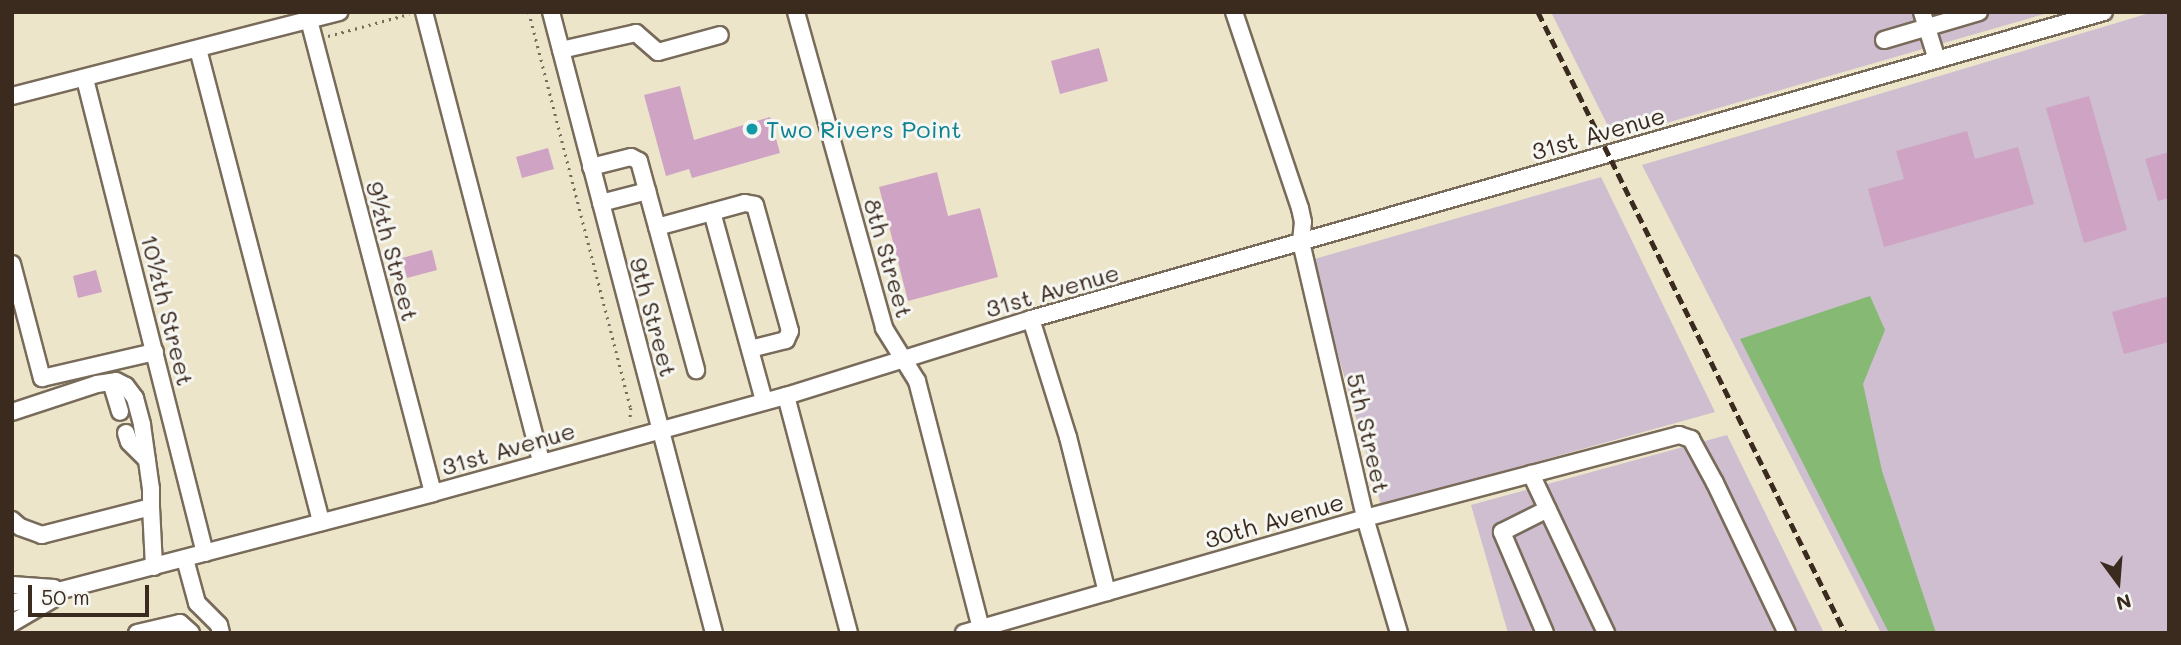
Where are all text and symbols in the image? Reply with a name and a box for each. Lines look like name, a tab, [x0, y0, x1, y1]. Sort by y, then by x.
street label: 31st Avenue	[1528, 100, 1668, 166]
place label: Two Rivers Point	[766, 115, 962, 143]
marker: Two Rivers Point	[744, 121, 760, 137]
street label: 9½th Street	[361, 178, 425, 324]
street label: 8th Street	[858, 195, 920, 321]
street label: 10½th Street	[135, 231, 201, 389]
street label: 9th Street	[624, 254, 684, 380]
street label: 31st Avenue	[982, 257, 1122, 323]
street label: 5th Street	[1341, 370, 1397, 496]
street label: 31st Avenue	[438, 415, 578, 481]
street label: 30th Avenue	[1201, 486, 1347, 554]
north arrow	[2083, 547, 2153, 617]
scale bar	[32, 572, 152, 616]
text: 50 m	[41, 583, 90, 610]
text: N	[2114, 589, 2134, 617]

